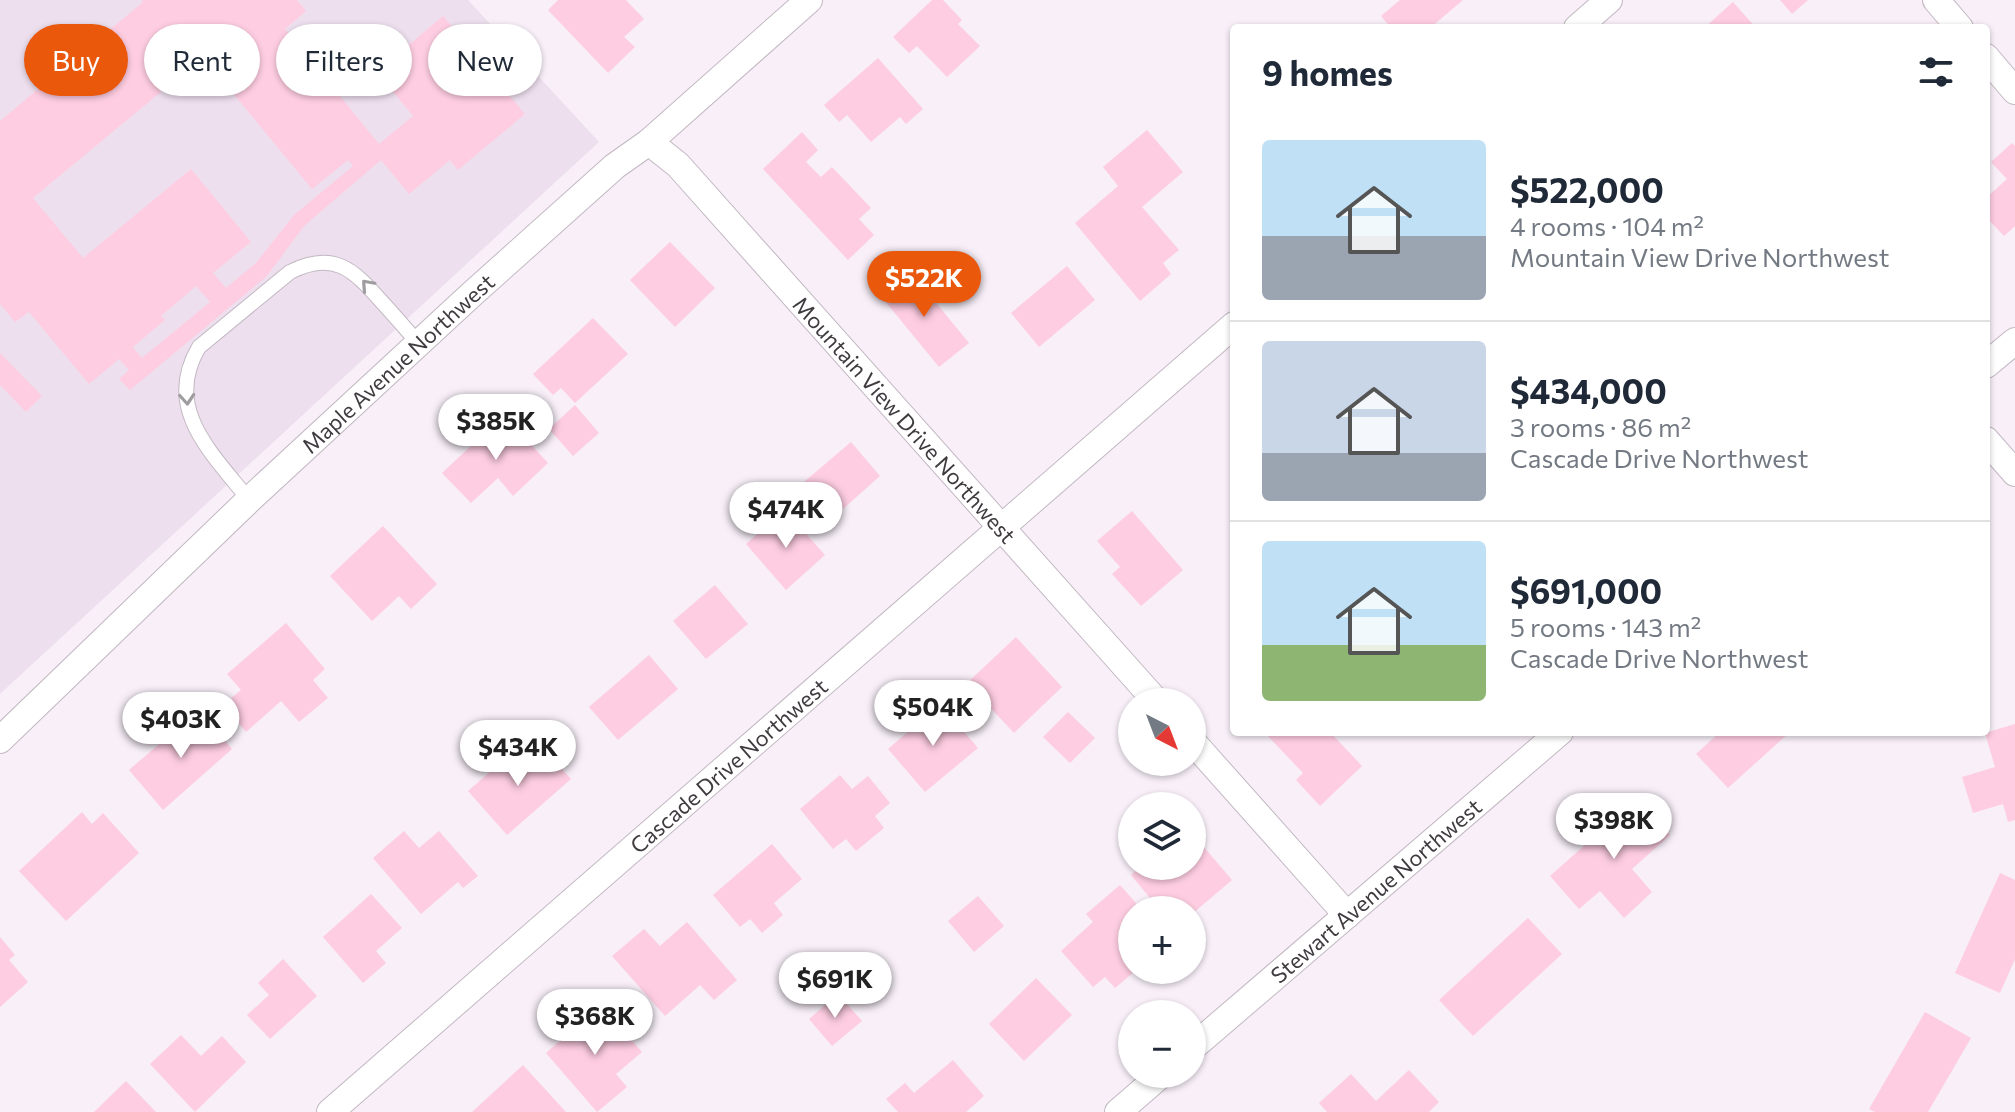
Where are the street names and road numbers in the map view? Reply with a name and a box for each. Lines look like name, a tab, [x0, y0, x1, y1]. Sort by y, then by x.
street label: Maple Avenue Northwest	[296, 267, 499, 458]
street label: Mountain View Drive Northwest	[788, 291, 1022, 548]
street label: Cascade Drive Northwest	[624, 672, 832, 858]
street label: Stewart Avenue Northwest	[1265, 792, 1487, 988]

